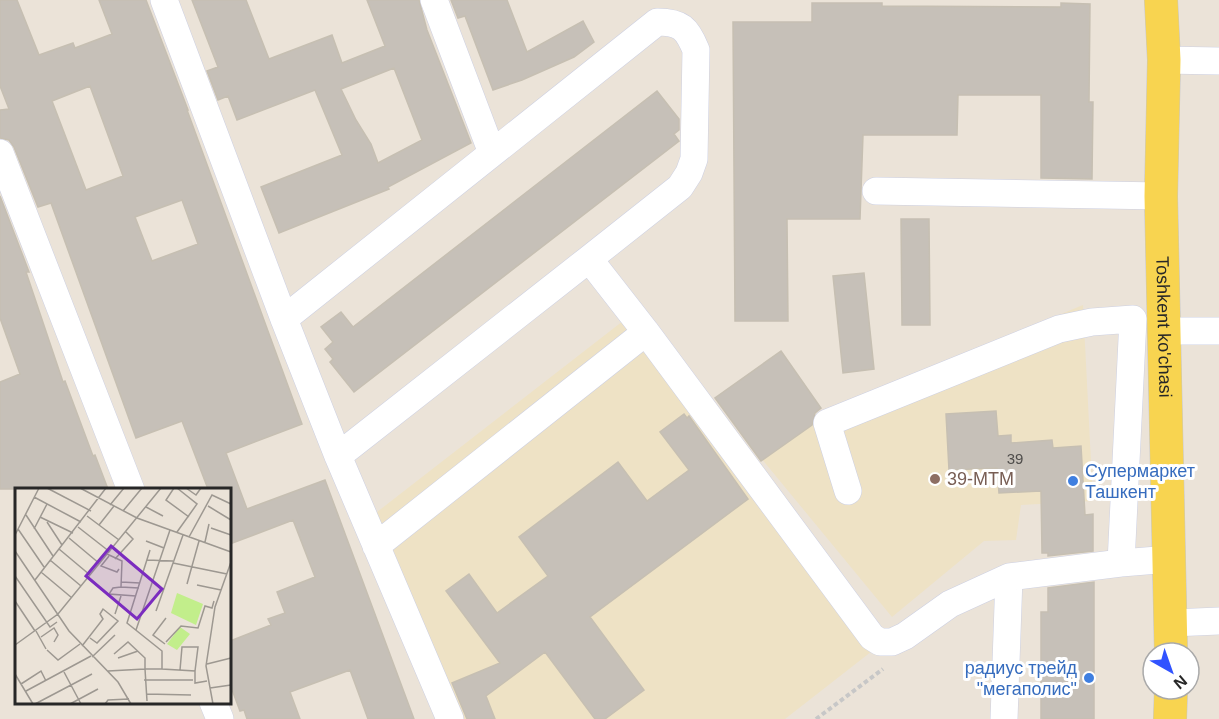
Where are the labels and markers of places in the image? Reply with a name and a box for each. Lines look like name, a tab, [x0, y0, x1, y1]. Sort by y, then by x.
place label: Супермаркет Ташкент	[1085, 461, 1195, 502]
place label: 39-MTM	[947, 469, 1014, 489]
marker: 39-MTM	[928, 472, 942, 486]
marker: Супермаркет Ташкент	[1066, 474, 1080, 488]
place label: радиус трейд "мегаполис"	[965, 658, 1077, 699]
marker: радиус трейд "мегаполис"	[1082, 671, 1096, 685]

